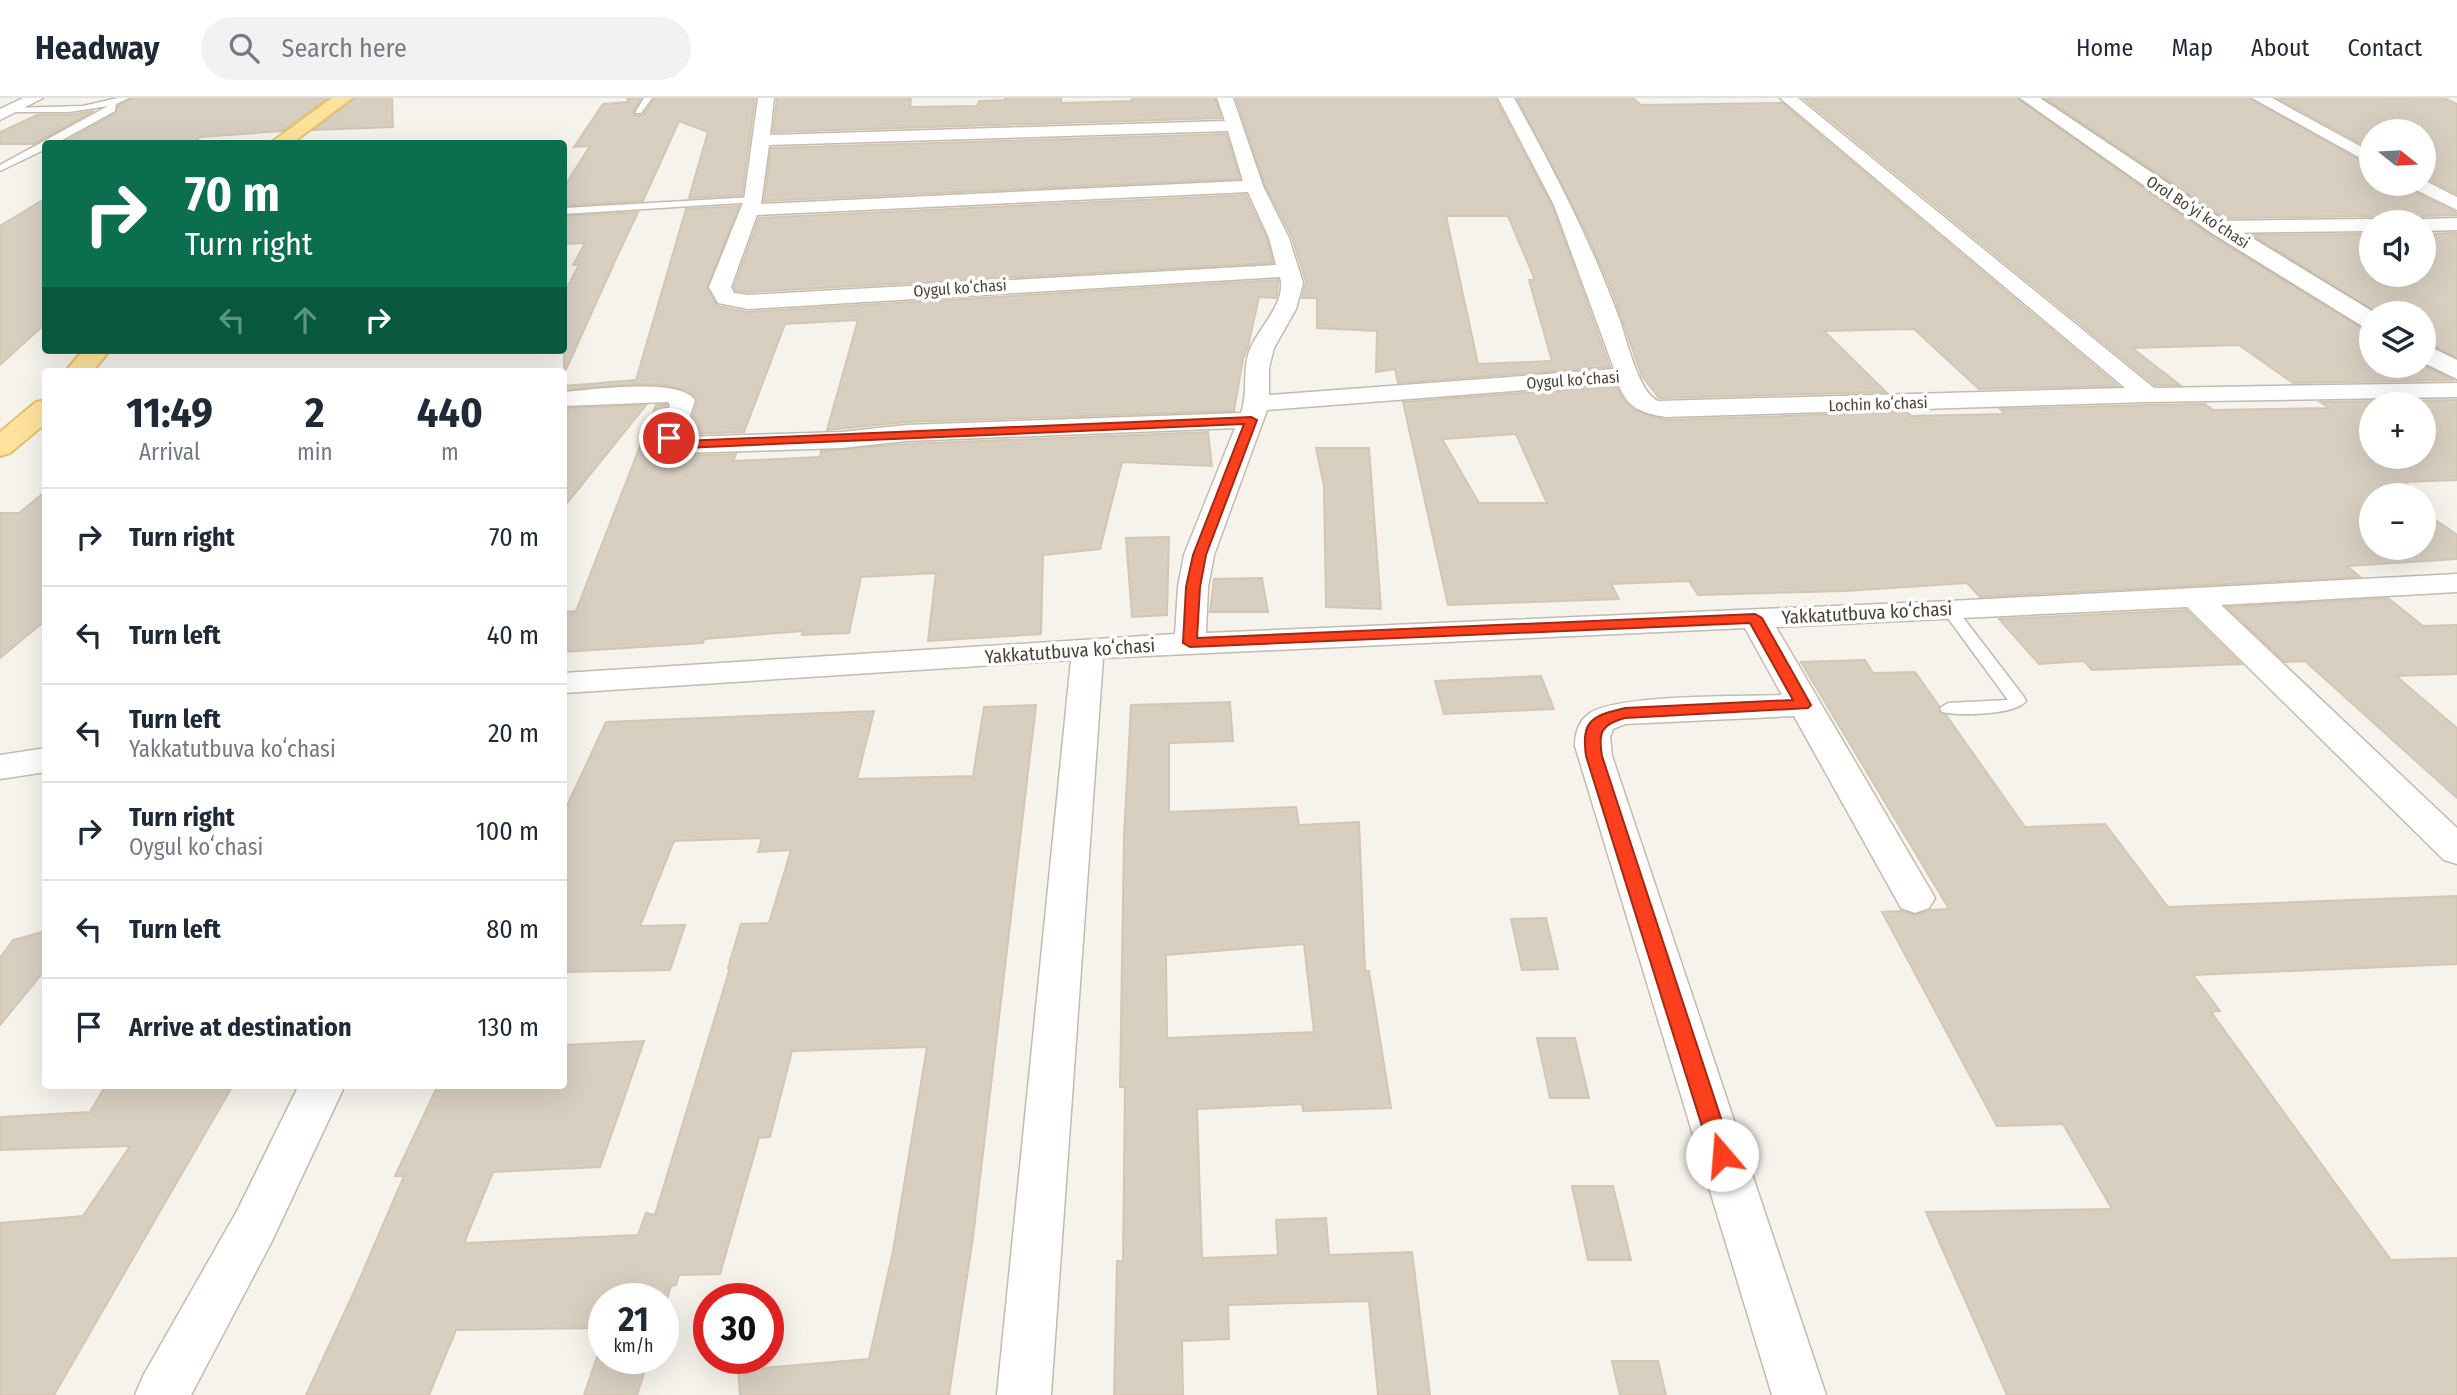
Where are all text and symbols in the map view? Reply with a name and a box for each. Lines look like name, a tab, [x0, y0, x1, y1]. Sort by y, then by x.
search box	[201, 17, 691, 80]
text: Headway	[35, 28, 159, 68]
icon: search	[225, 29, 263, 67]
text: Search here	[281, 33, 407, 64]
text: Home	[2076, 34, 2133, 62]
text: Map	[2171, 34, 2213, 62]
text: About	[2251, 34, 2309, 62]
text: Contact	[2347, 34, 2422, 62]
north arrow	[2359, 119, 2436, 196]
map controls	[2359, 119, 2436, 560]
text: 70 m	[185, 165, 280, 224]
icon: right	[70, 168, 161, 259]
street label: Orol Boʻyi koʻchasi	[2143, 172, 2253, 252]
button: sound	[2359, 210, 2436, 287]
text: Turn right	[185, 225, 312, 263]
street label: Oygul koʻchasi	[913, 275, 1007, 301]
icon: left	[213, 301, 251, 339]
icon: ahead	[286, 301, 324, 339]
icon: right	[359, 301, 397, 339]
button: layers	[2359, 301, 2436, 378]
street label: Oygul koʻchasi	[1526, 367, 1620, 393]
text: 11:49	[126, 388, 213, 438]
text: 2	[305, 388, 325, 438]
text: 440	[417, 388, 483, 438]
button: +	[2359, 392, 2436, 469]
street label: Lochin koʻchasi	[1828, 393, 1928, 415]
pin	[639, 408, 699, 468]
icon: arrive	[650, 419, 688, 457]
text: Arrival	[139, 438, 200, 466]
text: min	[297, 438, 333, 466]
text: m	[441, 438, 459, 466]
button: −	[2359, 483, 2436, 560]
icon: right	[70, 518, 108, 556]
text: Turn right	[129, 522, 235, 553]
text: 70 m	[489, 522, 539, 553]
street label: Yakkatutbuva koʻchasi	[1781, 597, 1953, 629]
icon: left	[70, 616, 108, 654]
text: Turn left	[129, 620, 221, 651]
text: 40 m	[487, 620, 539, 651]
street label: Yakkatutbuva koʻchasi	[984, 634, 1156, 668]
text: Turn left	[129, 704, 221, 735]
icon: left	[70, 714, 108, 752]
text: 20 m	[488, 718, 539, 749]
text: Yakkatutbuva koʻchasi	[129, 735, 336, 763]
text: Turn right	[129, 802, 235, 833]
icon: right	[70, 812, 108, 850]
text: 100 m	[476, 816, 539, 847]
text: Oygul koʻchasi	[129, 833, 263, 861]
icon: left	[70, 910, 108, 948]
text: Turn left	[129, 914, 221, 945]
text: 80 m	[486, 914, 539, 945]
icon: arrive	[70, 1008, 108, 1046]
text: Arrive at destination	[129, 1012, 352, 1043]
text: 130 m	[477, 1012, 539, 1043]
position arrow	[1685, 1118, 1759, 1192]
speed limit sign: 30	[693, 1283, 784, 1374]
text: 21	[618, 1298, 649, 1340]
text: km/h	[613, 1335, 654, 1357]

